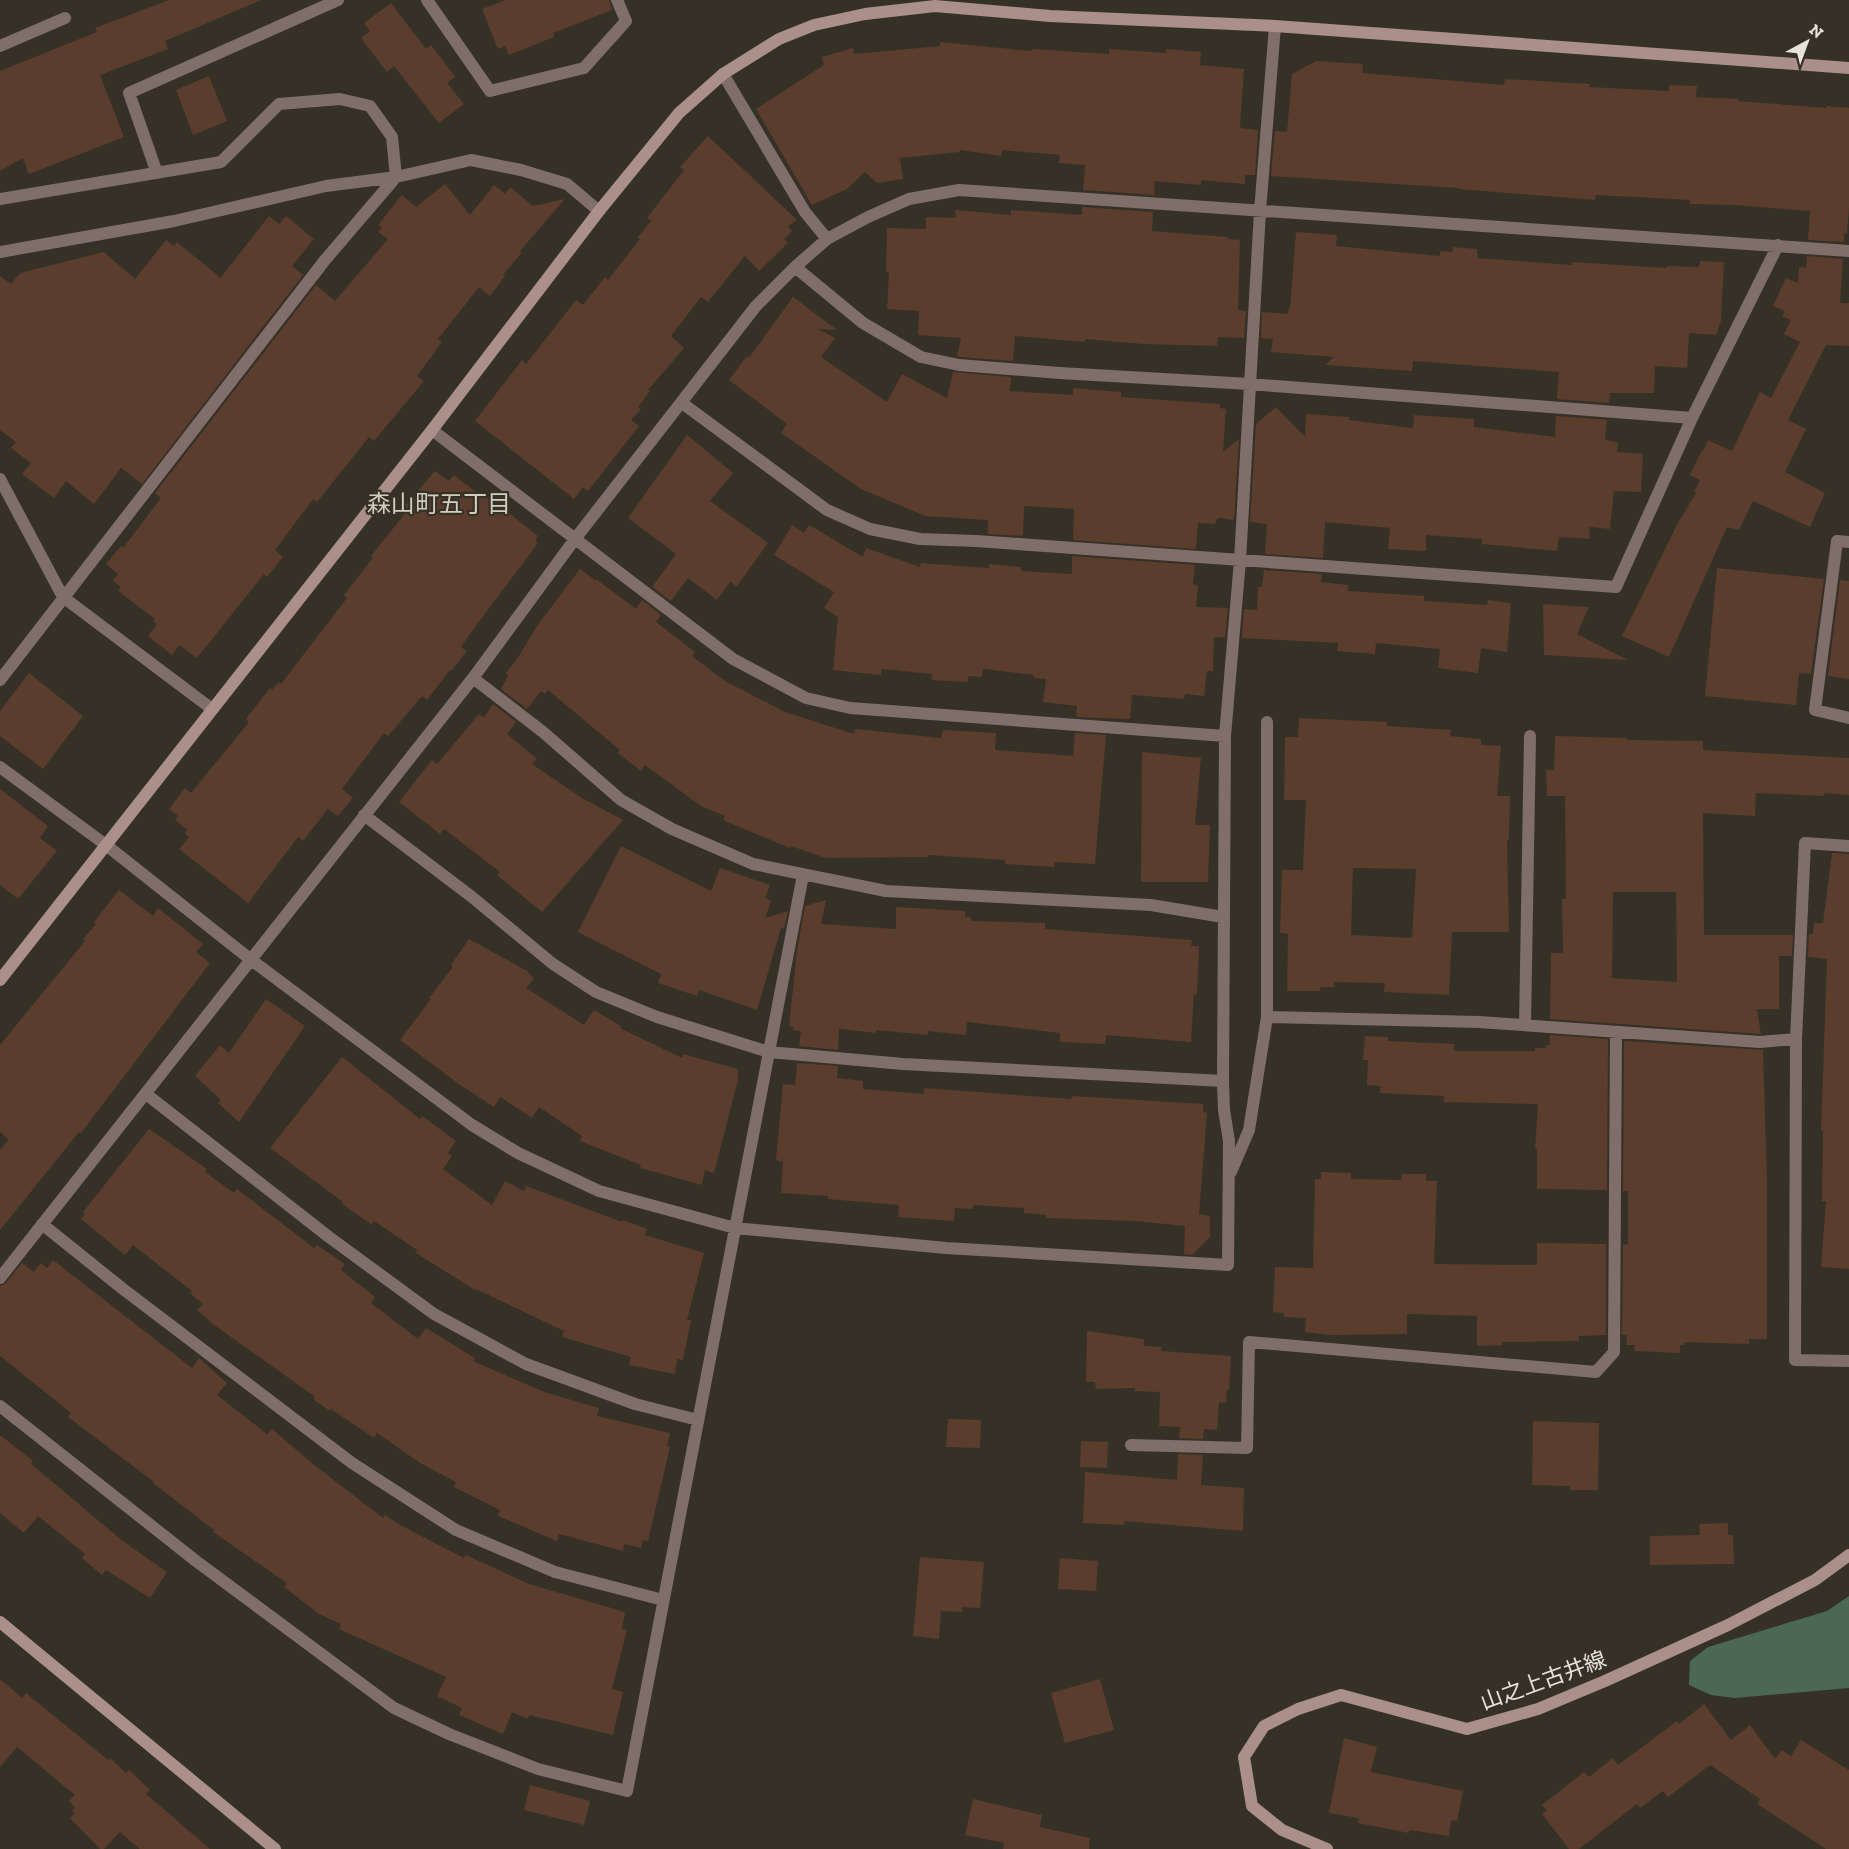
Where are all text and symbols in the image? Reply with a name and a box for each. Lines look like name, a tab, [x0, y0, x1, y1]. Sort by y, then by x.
north arrow	[1777, 12, 1837, 72]
text: N	[1806, 20, 1827, 42]
district label: 森山町五丁目	[367, 489, 511, 518]
street label: 山之上古井線	[1477, 1645, 1610, 1716]

